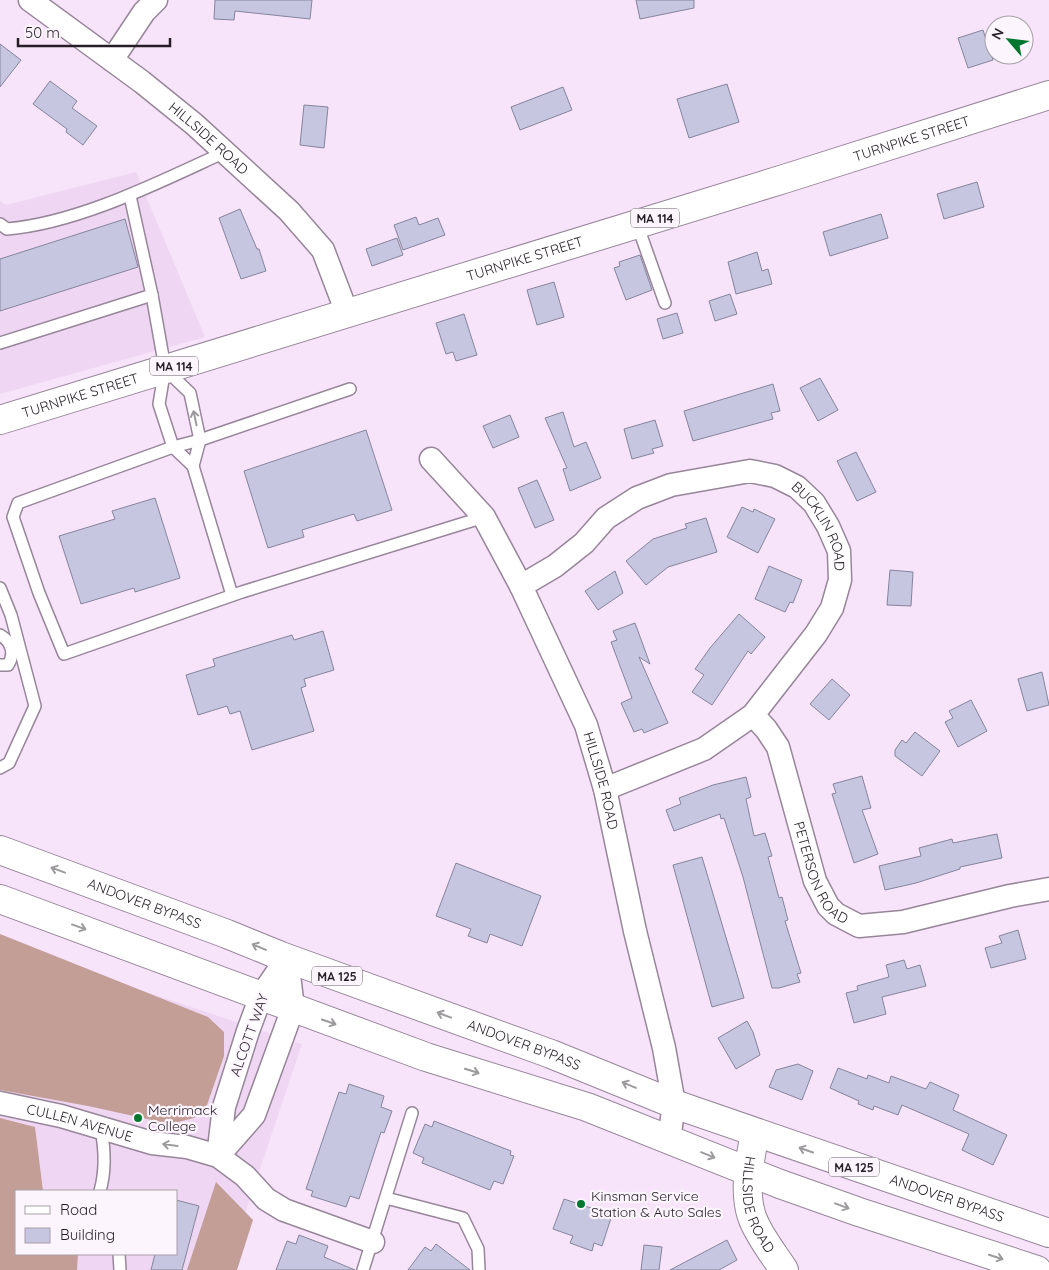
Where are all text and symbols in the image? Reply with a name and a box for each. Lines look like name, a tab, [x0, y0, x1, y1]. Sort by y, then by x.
scale bar	[18, 15, 170, 47]
north arrow	[984, 15, 1034, 65]
text: 50 m	[25, 23, 60, 42]
text: N	[987, 25, 1008, 43]
street label: HILLSIDE ROAD	[165, 98, 252, 178]
street label: TURNPIKE STREET	[851, 112, 972, 165]
road number: MA 114	[631, 208, 679, 228]
street label: TURNPIKE STREET	[464, 232, 585, 285]
road number: MA 114	[150, 356, 198, 376]
street label: TURNPIKE STREET	[20, 369, 141, 422]
one-way arrow	[190, 411, 200, 427]
street label: BUCKLIN ROAD	[788, 478, 849, 571]
street label: HILLSIDE ROAD	[579, 729, 622, 831]
street label: PETERSON ROAD	[790, 819, 851, 928]
one-way arrow	[51, 865, 66, 874]
street label: ANDOVER BYPASS	[85, 874, 204, 933]
one-way arrow	[71, 923, 86, 932]
one-way arrow	[252, 942, 267, 952]
road number: MA 125	[312, 966, 362, 986]
street label: ALCOTT WAY	[226, 991, 272, 1079]
one-way arrow	[437, 1010, 452, 1019]
street label: ANDOVER BYPASS	[465, 1015, 583, 1074]
one-way arrow	[321, 1018, 336, 1027]
one-way arrow	[464, 1067, 480, 1077]
one-way arrow	[622, 1080, 637, 1089]
street label: CULLEN AVENUE	[25, 1100, 135, 1146]
place label: Merrimack College	[148, 1101, 217, 1135]
marker: Merrimack College	[132, 1112, 144, 1124]
one-way arrow	[163, 1140, 179, 1150]
one-way arrow	[798, 1145, 814, 1155]
one-way arrow	[699, 1151, 715, 1160]
street label: HILLSIDE ROAD	[739, 1155, 779, 1256]
road number: MA 125	[829, 1158, 879, 1176]
street label: ANDOVER BYPASS	[887, 1170, 1007, 1226]
place label: Kinsman Service Station & Auto Sales	[591, 1187, 721, 1221]
legend	[15, 1190, 178, 1255]
marker: Kinsman Service Station & Auto Sales	[575, 1198, 587, 1210]
text: Road	[60, 1200, 97, 1219]
one-way arrow	[834, 1202, 849, 1211]
text: Building	[60, 1225, 115, 1244]
one-way arrow	[988, 1252, 1004, 1262]

